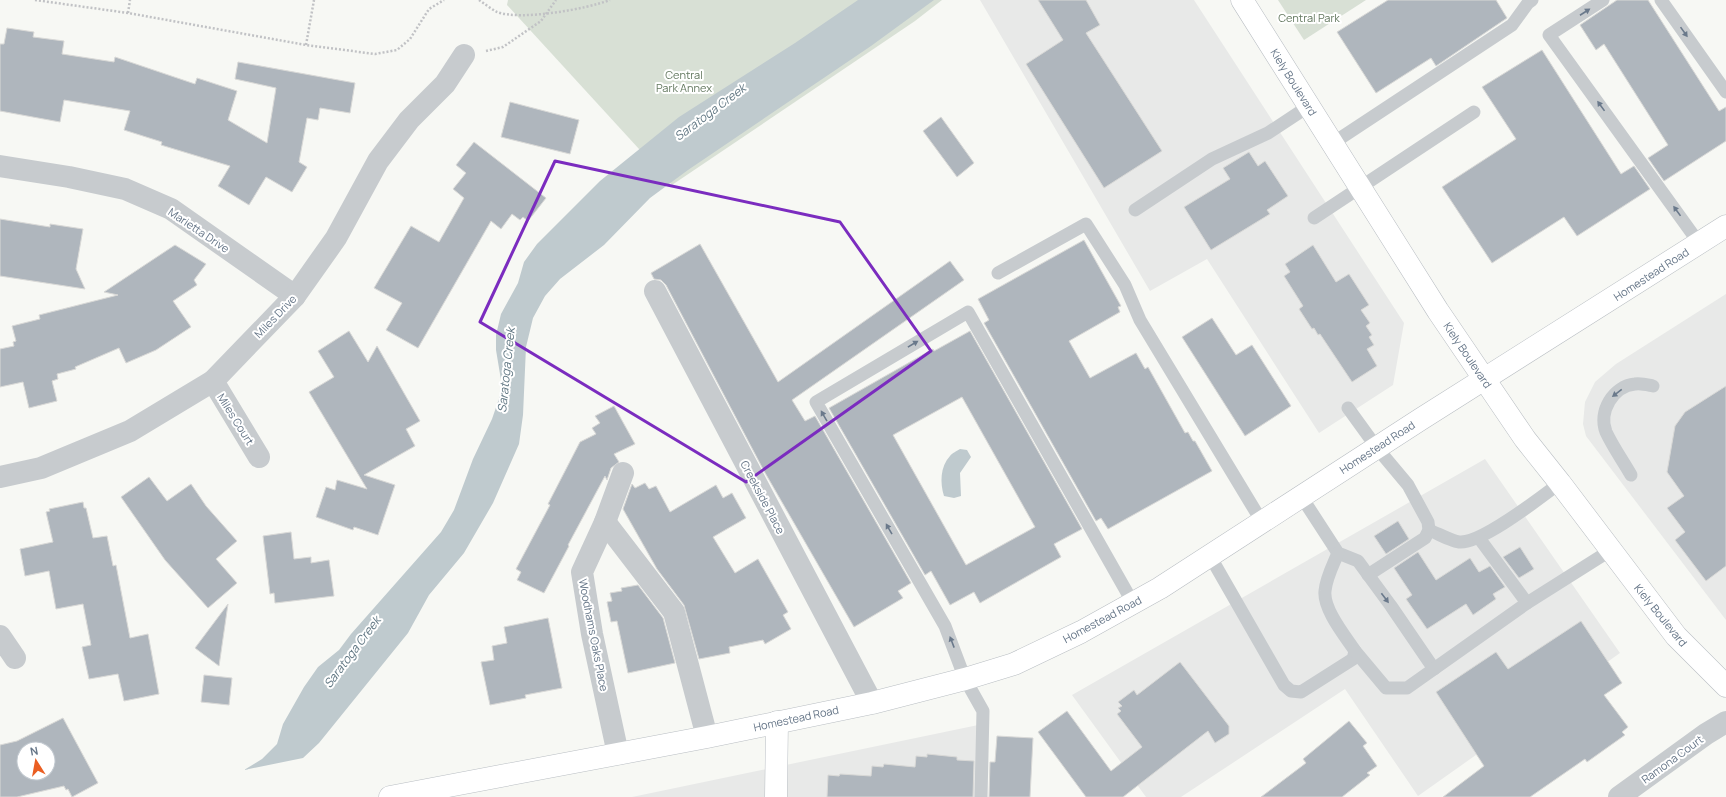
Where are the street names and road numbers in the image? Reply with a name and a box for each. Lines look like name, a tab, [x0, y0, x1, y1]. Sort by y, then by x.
street label: Kiely Boulevard	[1267, 46, 1321, 118]
street label: Marietta Drive	[166, 204, 233, 256]
street label: Homestead Road	[1610, 244, 1692, 304]
street label: Miles Drive	[251, 291, 300, 341]
street label: Kiely Boulevard	[1440, 319, 1496, 391]
street label: Miles Court	[214, 390, 258, 448]
street label: Homestead Road	[1336, 417, 1418, 477]
street label: Creekside Place	[737, 458, 789, 537]
street label: Woodhams Oaks Place	[576, 578, 612, 693]
street label: Kiely Boulevard	[1631, 581, 1691, 649]
street label: Homestead Road	[1060, 592, 1144, 646]
street label: Homestead Road	[752, 702, 840, 734]
street label: Ramona Court	[1638, 731, 1706, 787]

